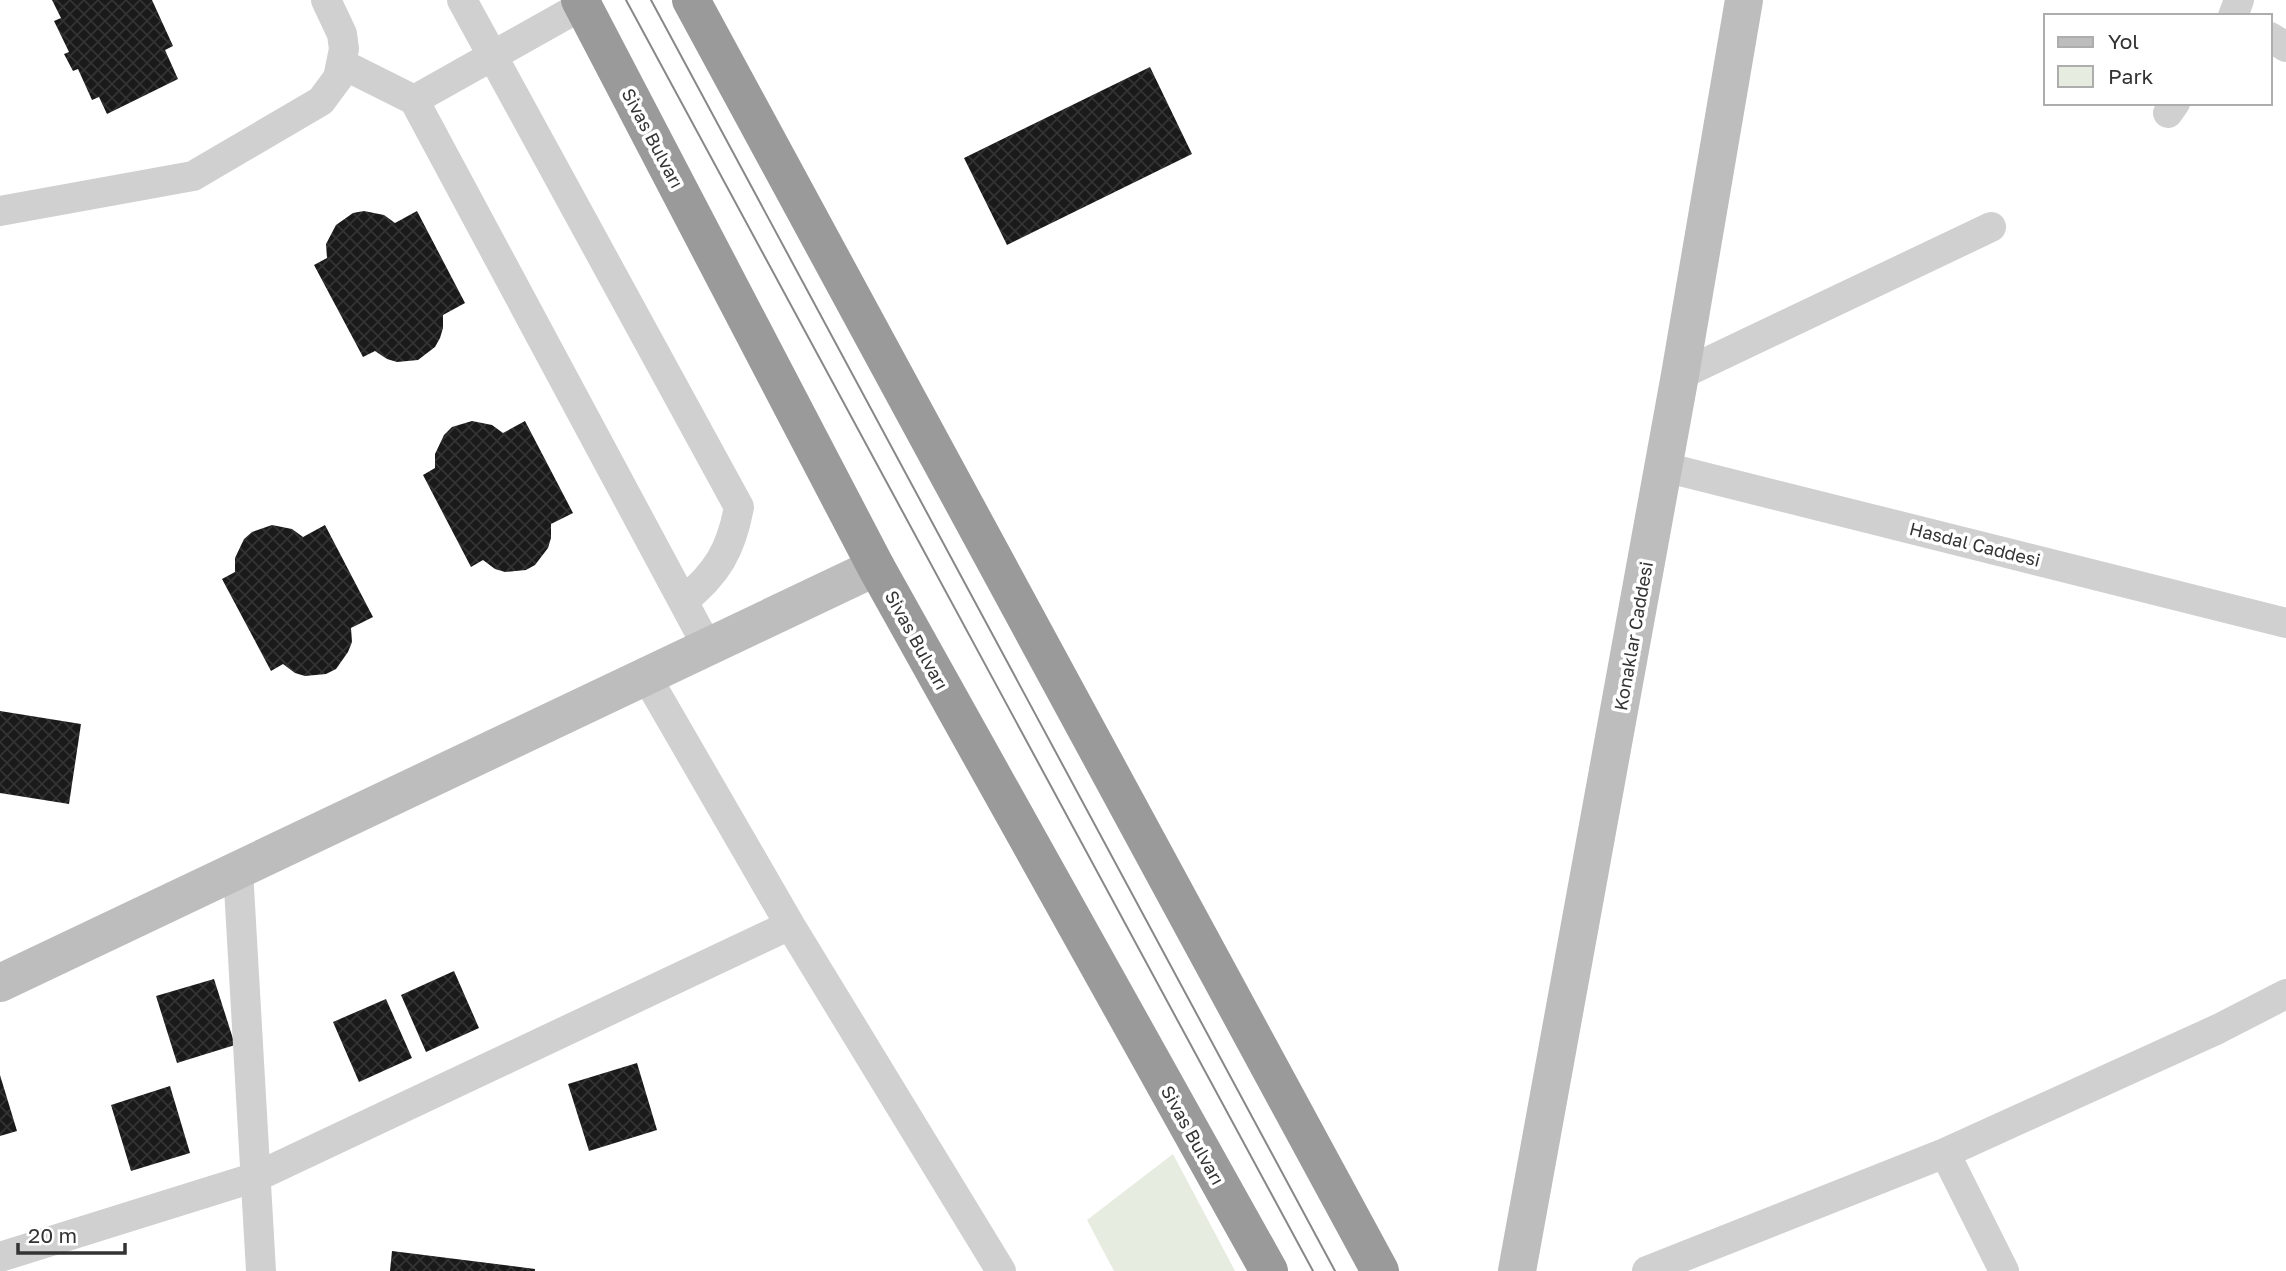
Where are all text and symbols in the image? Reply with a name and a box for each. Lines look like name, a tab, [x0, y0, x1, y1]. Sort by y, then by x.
legend	[2044, 14, 2272, 105]
text: Yol	[2108, 28, 2139, 54]
text: Park	[2108, 63, 2154, 89]
street label: Sivas Bulvarı	[617, 84, 689, 192]
street label: Hasdal Caddesi	[1907, 517, 2043, 571]
street label: Konaklar Caddesi	[1609, 560, 1657, 712]
street label: Sivas Bulvarı	[881, 587, 953, 693]
street label: Sivas Bulvarı	[1157, 1082, 1229, 1188]
scale bar	[18, 1212, 124, 1256]
text: 20 m	[28, 1222, 77, 1248]

